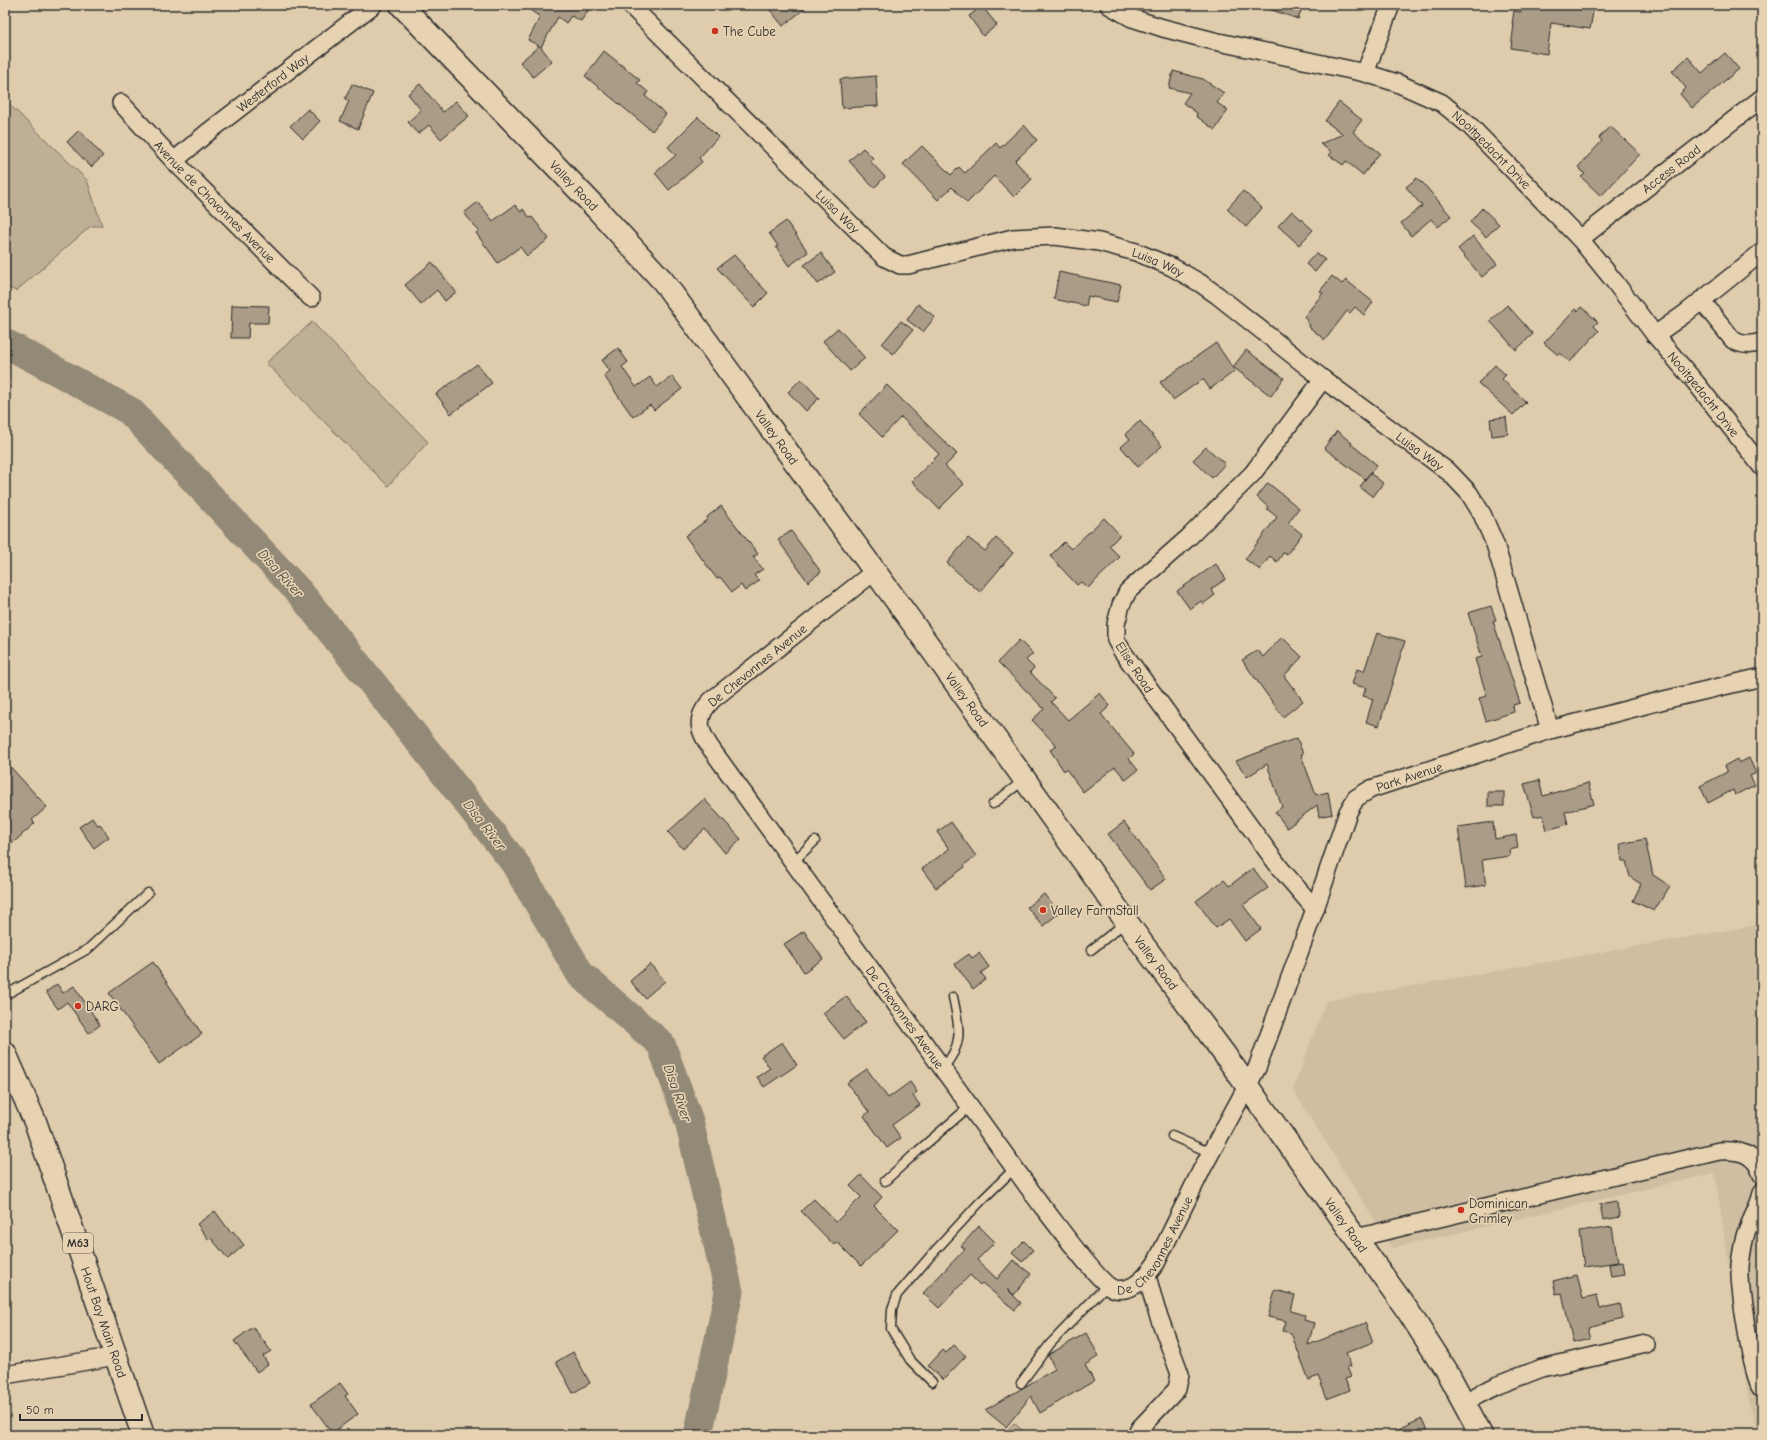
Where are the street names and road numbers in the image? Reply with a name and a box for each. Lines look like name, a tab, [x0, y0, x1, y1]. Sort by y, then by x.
street label: Westerford Way	[234, 50, 312, 115]
street label: Nooitgedacht Drive	[1449, 108, 1534, 192]
street label: Avenue de Chavonnes Avenue	[151, 137, 279, 266]
street label: Access Road	[1639, 142, 1703, 196]
street label: Valley Road	[546, 158, 601, 214]
street label: Luisa Way	[813, 187, 863, 237]
street label: Luisa Way	[1130, 244, 1187, 280]
street label: Nooitgedacht Drive	[1664, 349, 1742, 440]
street label: Valley Road	[752, 408, 801, 468]
street label: Luisa Way	[1393, 429, 1447, 474]
street label: De Chevonnes Avenue	[705, 621, 810, 710]
street label: Elise Road	[1113, 639, 1157, 696]
street label: Valley Road	[942, 670, 992, 730]
street label: Park Avenue	[1374, 759, 1445, 795]
street label: Valley Road	[1131, 933, 1181, 993]
street label: De Chevonnes Avenue	[863, 963, 947, 1072]
street label: De Chevonnes Avenue	[1117, 1193, 1196, 1298]
street label: Valley Road	[1322, 1195, 1371, 1255]
road number: M63	[63, 1233, 93, 1253]
street label: Hout Bay Main Road	[78, 1265, 130, 1380]

